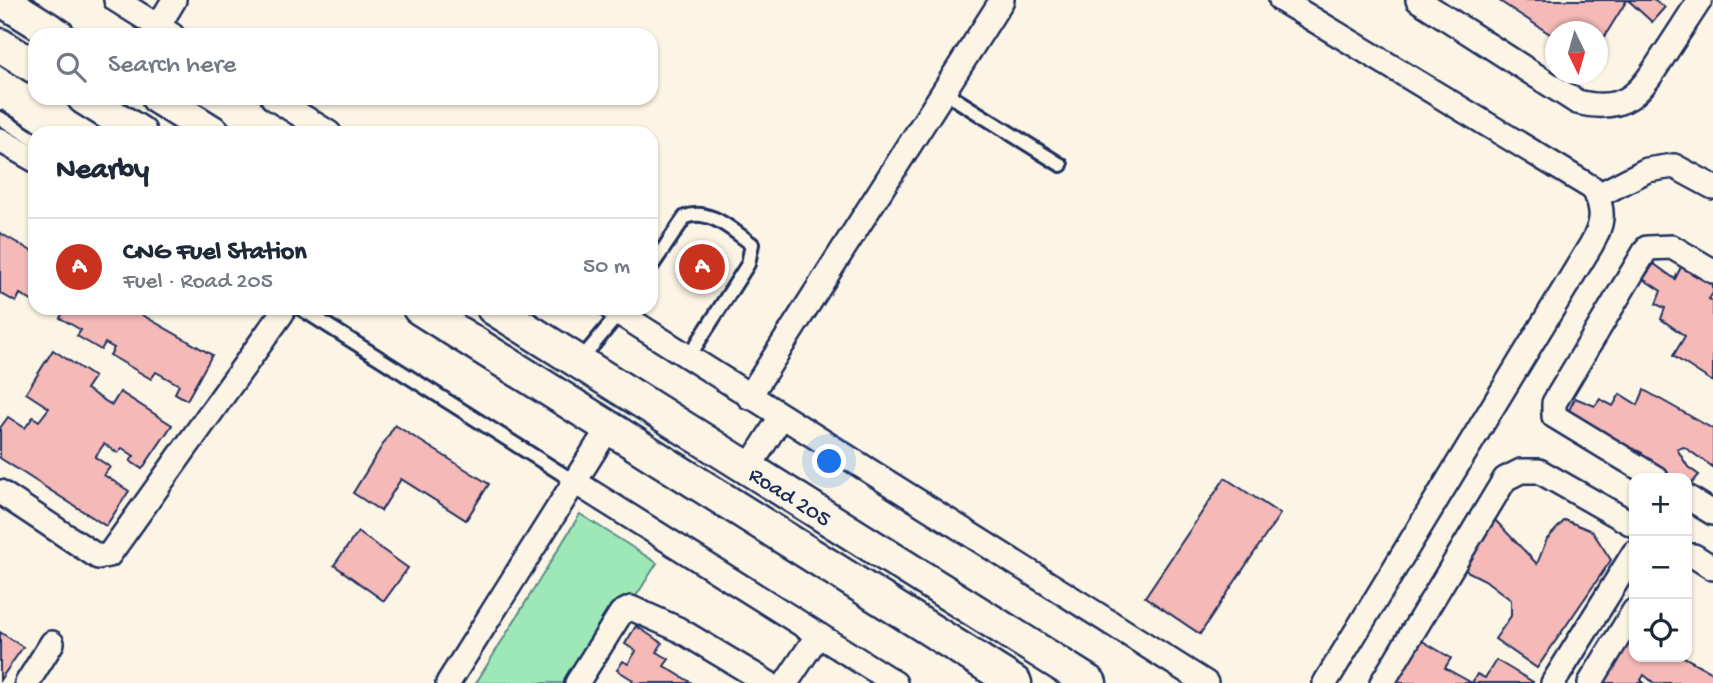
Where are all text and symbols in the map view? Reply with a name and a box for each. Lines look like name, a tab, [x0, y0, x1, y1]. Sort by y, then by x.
north arrow	[1545, 21, 1608, 84]
search box	[28, 28, 658, 105]
icon: search	[52, 48, 90, 86]
text: Search here	[108, 51, 236, 82]
text: Nearby	[56, 154, 149, 189]
text: CNG Fuel Station	[123, 238, 307, 269]
pin: A	[679, 241, 725, 293]
text: A	[72, 254, 86, 281]
text: 50 m	[583, 254, 630, 281]
text: Fuel · Road 205	[123, 269, 273, 296]
your location	[812, 444, 846, 478]
street label: Road 205	[743, 462, 835, 534]
map controls	[1629, 473, 1692, 662]
button: +	[1629, 473, 1692, 536]
button: −	[1629, 536, 1692, 599]
button: locate	[1629, 599, 1692, 662]

